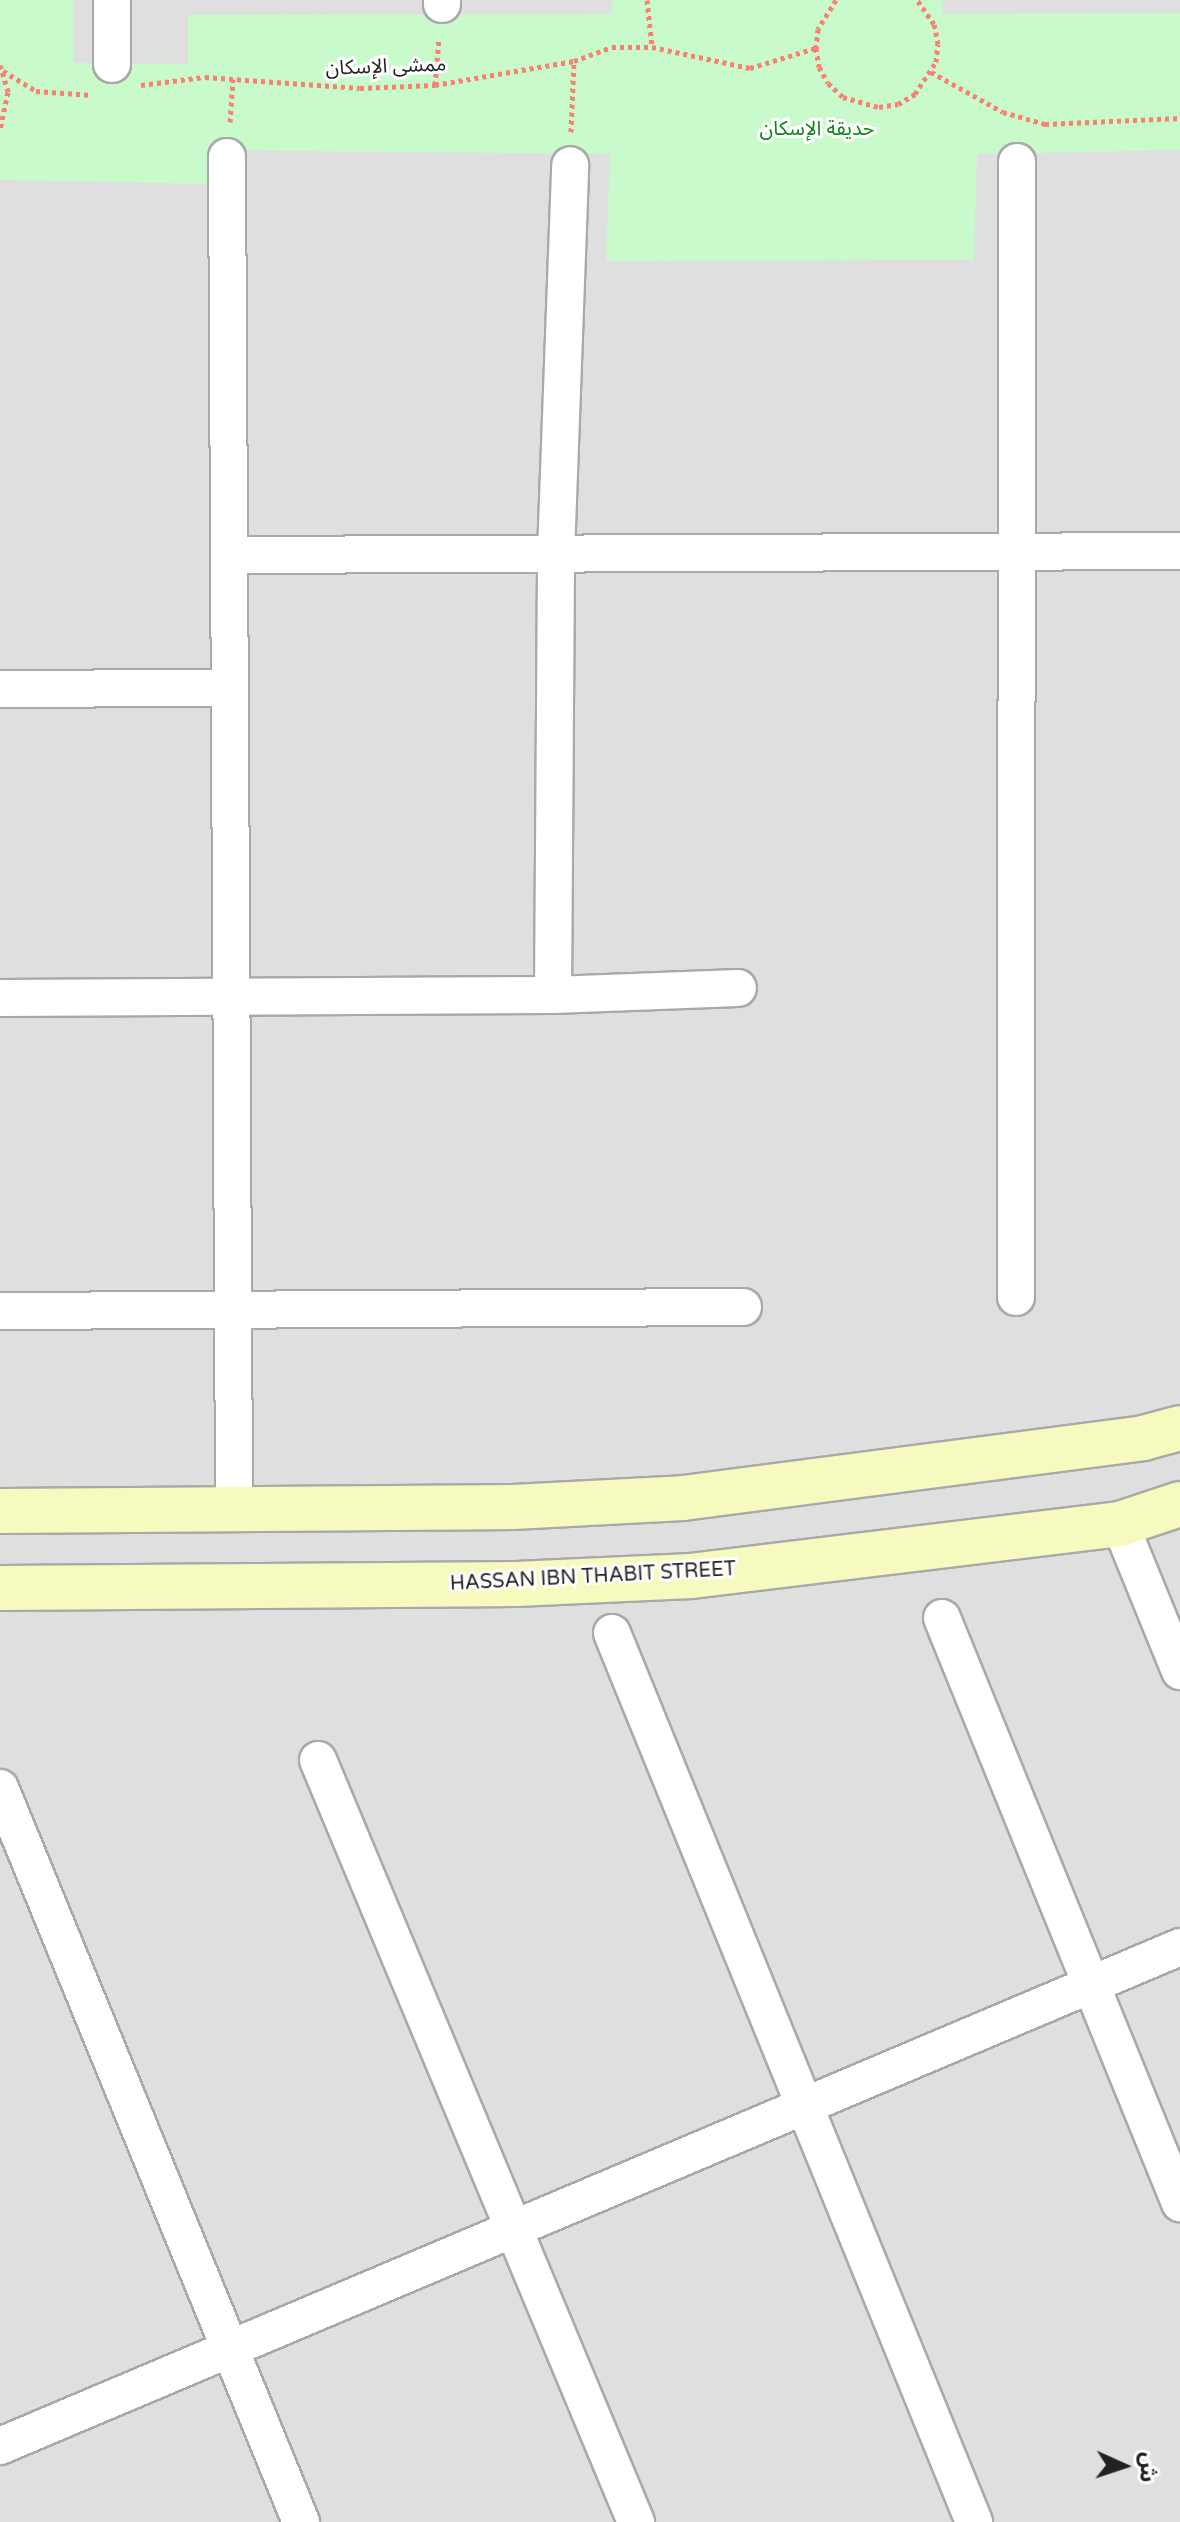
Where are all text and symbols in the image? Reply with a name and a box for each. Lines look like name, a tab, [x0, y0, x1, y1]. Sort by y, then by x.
street label: ممشى الإسكان	[325, 53, 447, 81]
park label: حديقة الإسكان	[760, 117, 874, 141]
street label: HASSAN IBN THABIT STREET	[449, 1558, 737, 1596]
north arrow	[1084, 2426, 1164, 2506]
text: ش	[1134, 2452, 1162, 2483]

